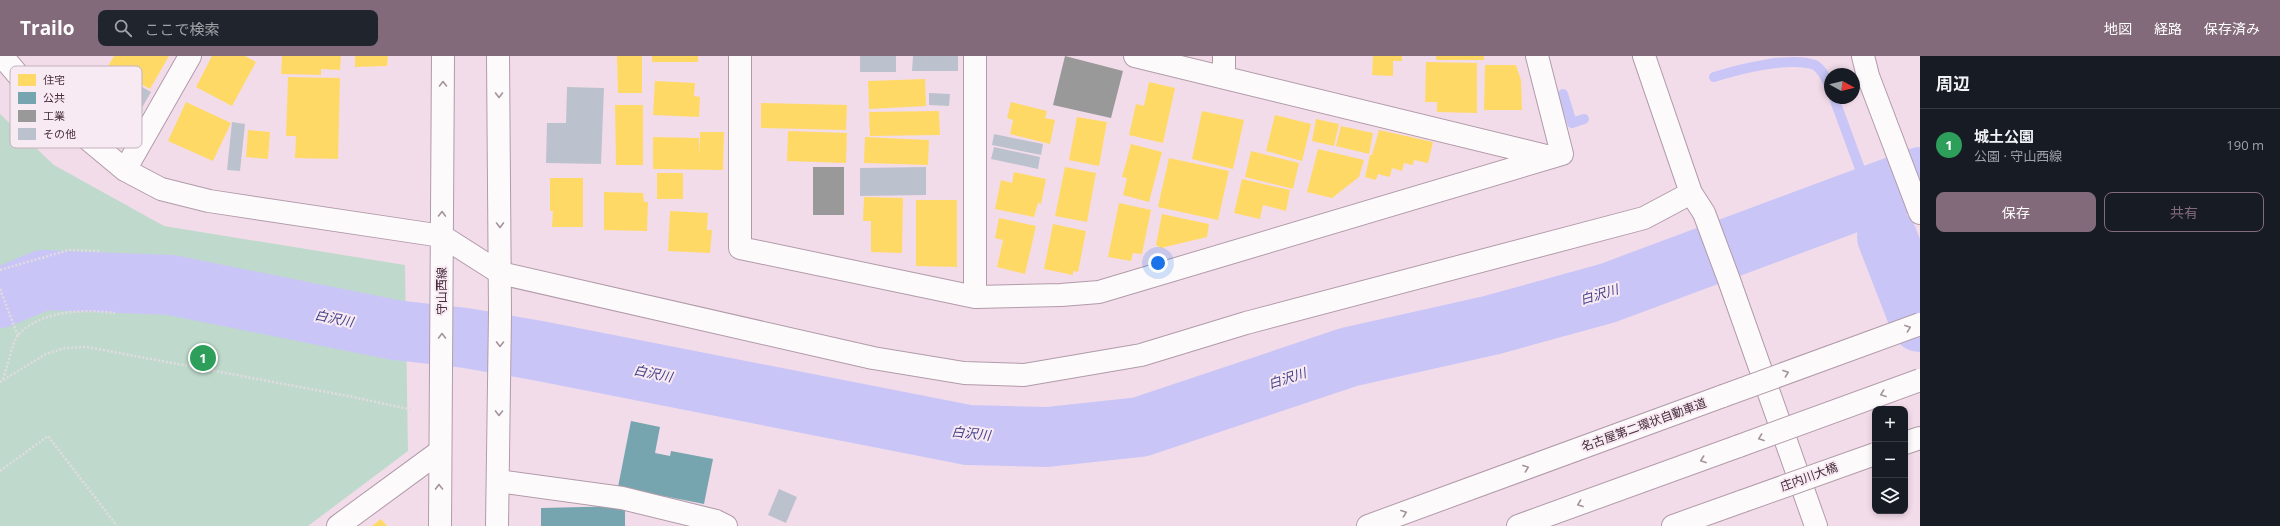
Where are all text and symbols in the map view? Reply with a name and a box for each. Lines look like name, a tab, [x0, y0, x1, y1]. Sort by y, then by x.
search box	[98, 10, 378, 46]
text: Trailo	[20, 15, 74, 41]
icon: search	[112, 17, 134, 39]
text: ここで検索	[144, 19, 219, 39]
text: 地図	[2104, 19, 2132, 38]
text: 経路	[2154, 19, 2182, 38]
text: 保存済み	[2204, 19, 2260, 38]
legend	[10, 66, 142, 148]
north arrow	[1824, 68, 1860, 104]
text: 住宅	[43, 72, 65, 87]
text: 周辺	[1936, 72, 1970, 95]
one-way arrow	[439, 81, 447, 87]
text: 公共	[43, 90, 65, 105]
one-way arrow	[495, 92, 503, 98]
text: 工業	[43, 108, 65, 123]
text: その他	[43, 126, 76, 141]
text: 城土公園	[1974, 126, 2034, 146]
text: 1	[1945, 136, 1953, 154]
text: 190 m	[2226, 136, 2264, 154]
text: 公園 · 守山西線	[1974, 147, 2062, 165]
button: 保存	[1936, 192, 2096, 232]
button: 共有	[2104, 192, 2264, 232]
one-way arrow	[438, 211, 446, 217]
one-way arrow	[496, 222, 504, 228]
your location	[1148, 253, 1168, 273]
street label: 守山西線	[433, 267, 450, 315]
water label: 白沢川	[1578, 279, 1622, 308]
water label: 白沢川	[313, 305, 357, 331]
one-way arrow	[1904, 325, 1911, 333]
one-way arrow	[438, 333, 446, 339]
one-way arrow	[496, 341, 504, 347]
pin: 1	[190, 343, 216, 373]
water label: 白沢川	[632, 360, 676, 386]
water label: 白沢川	[1266, 363, 1310, 393]
one-way arrow	[1782, 370, 1789, 378]
one-way arrow	[1880, 389, 1887, 397]
street label: 名古屋第二環状自動車道	[1579, 394, 1709, 455]
map controls	[1872, 406, 1908, 514]
button: +	[1872, 406, 1908, 442]
one-way arrow	[495, 410, 503, 416]
water label: 白沢川	[951, 422, 993, 444]
one-way arrow	[1758, 434, 1765, 442]
button: −	[1872, 442, 1908, 478]
one-way arrow	[1699, 455, 1706, 463]
street label: 庄内川大橋	[1778, 458, 1840, 495]
one-way arrow	[1523, 464, 1530, 473]
button: layers	[1872, 478, 1908, 514]
one-way arrow	[435, 484, 443, 490]
one-way arrow	[1577, 499, 1584, 507]
one-way arrow	[1401, 509, 1408, 517]

